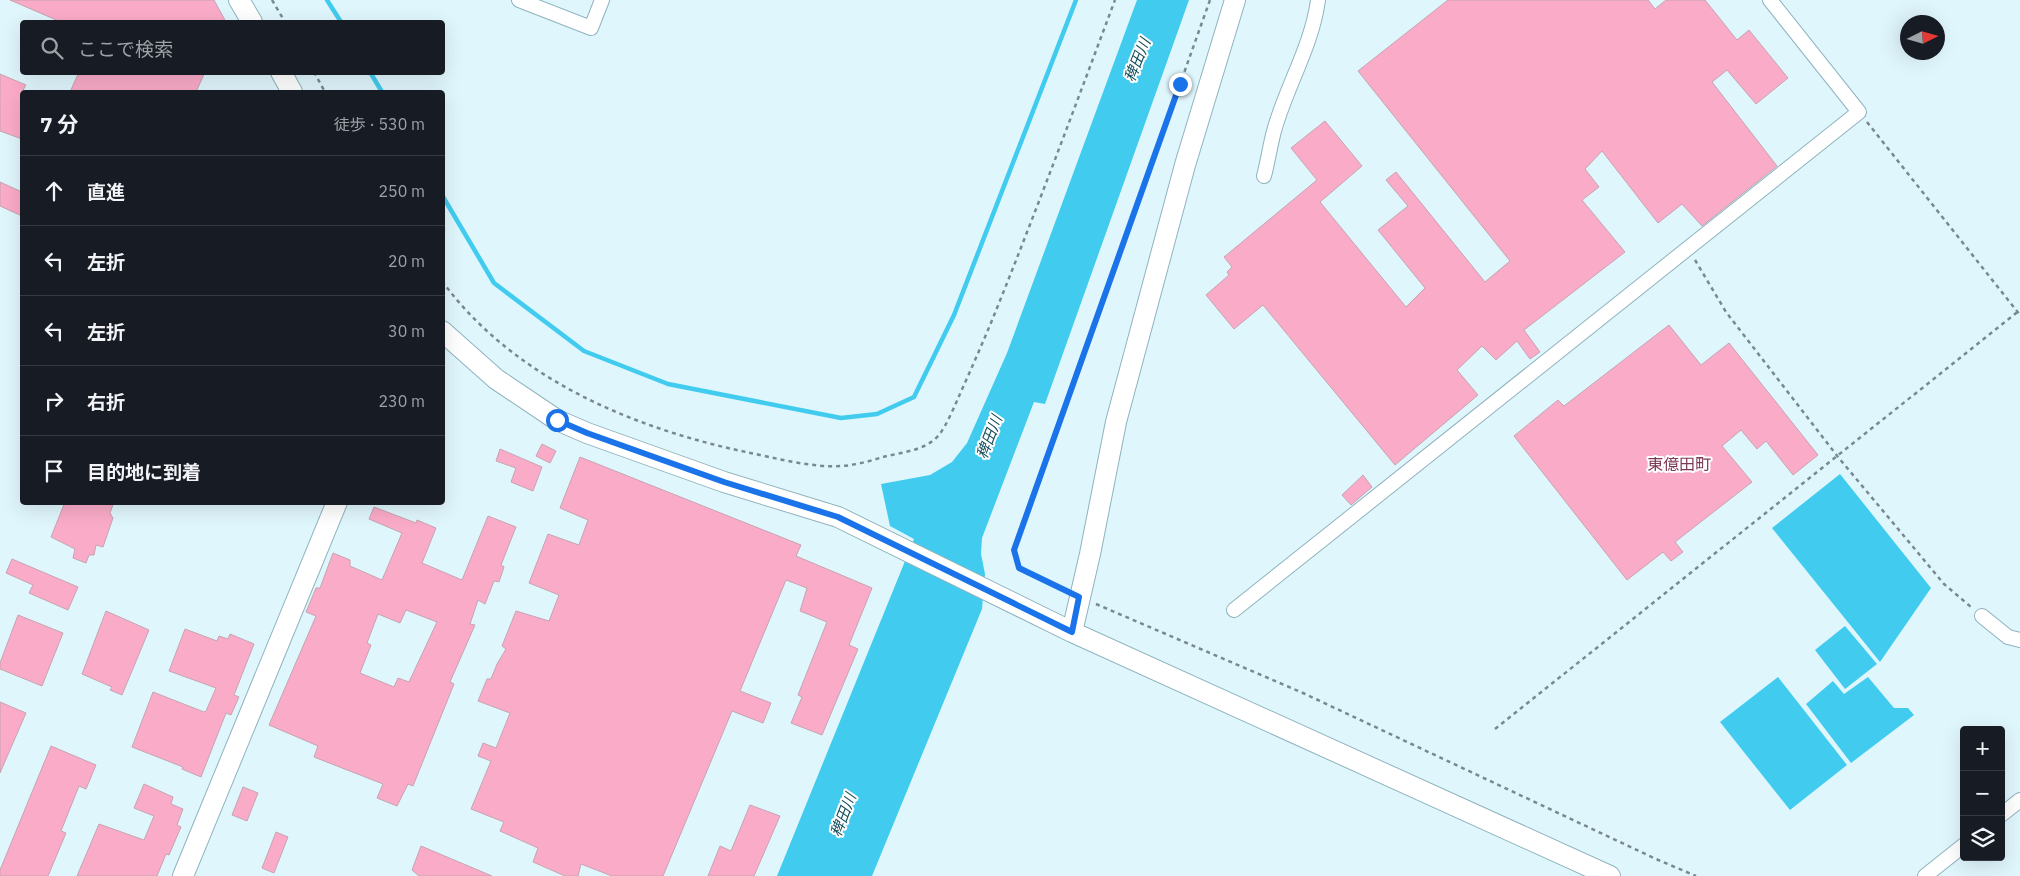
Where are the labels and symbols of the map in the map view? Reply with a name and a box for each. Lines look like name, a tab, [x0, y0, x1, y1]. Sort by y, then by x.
north arrow	[1900, 15, 1945, 60]
water label: 稗田川	[1120, 34, 1155, 84]
route end	[1169, 73, 1192, 96]
route start	[546, 409, 569, 432]
water label: 稗田川	[972, 411, 1007, 461]
district label: 東億田町	[1647, 454, 1711, 474]
water label: 稗田川	[826, 789, 861, 839]

